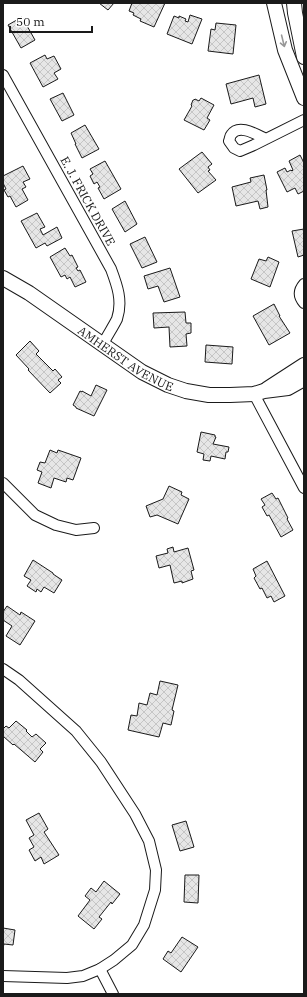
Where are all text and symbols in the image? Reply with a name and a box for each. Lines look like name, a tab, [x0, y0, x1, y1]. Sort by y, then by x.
scale bar	[10, 8, 92, 34]
text: 50 m	[16, 14, 45, 29]
one-way arrow	[279, 34, 287, 47]
street label: E. J. FRICK DRIVE	[57, 154, 119, 248]
street label: AMHERST AVENUE	[75, 322, 175, 394]

